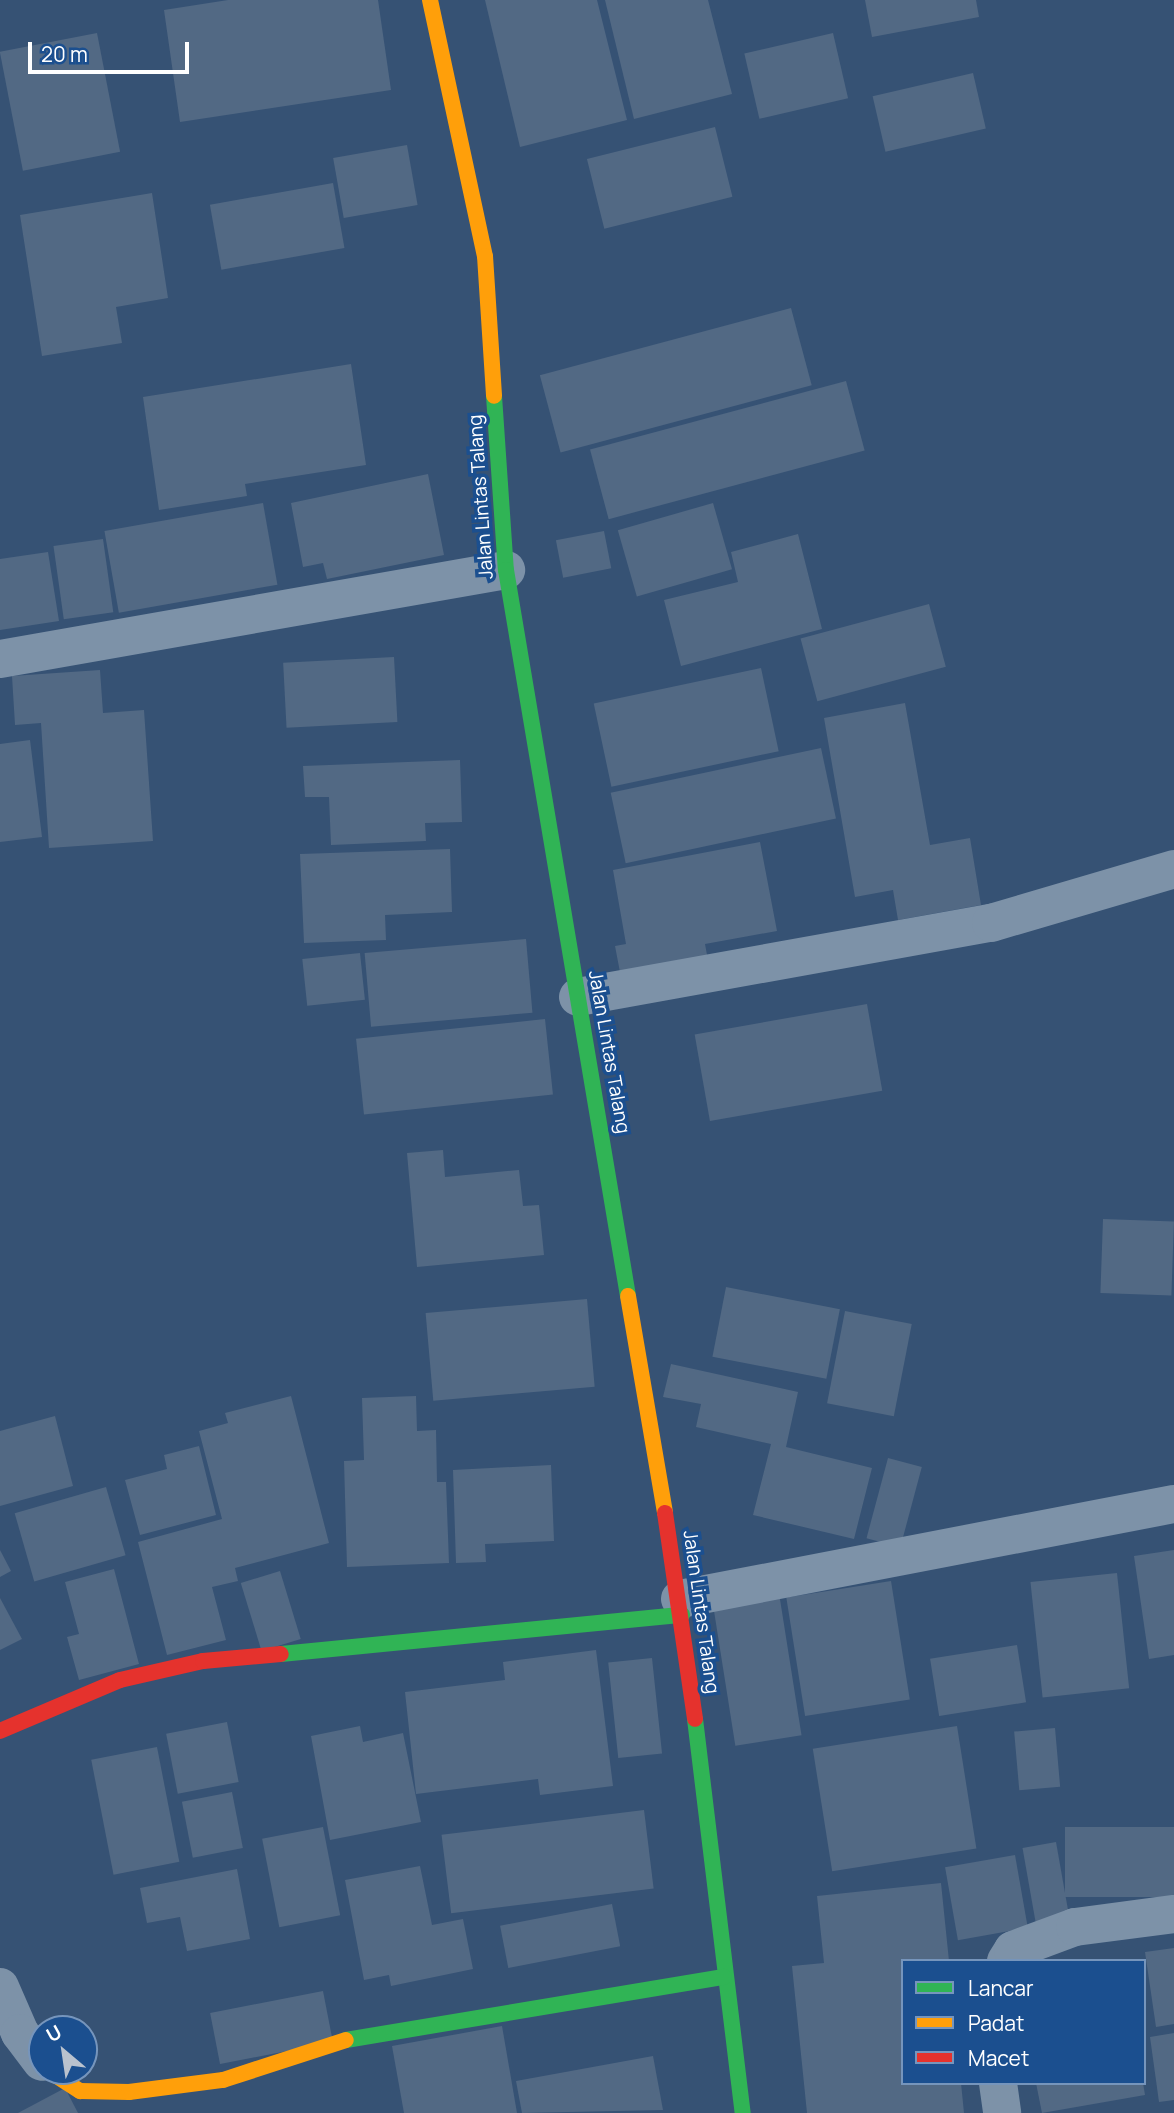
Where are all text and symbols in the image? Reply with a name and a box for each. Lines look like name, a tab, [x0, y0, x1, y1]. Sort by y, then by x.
scale bar	[32, 28, 192, 72]
text: 20 m	[41, 40, 88, 68]
street label: Jalan Lintas Talang	[464, 414, 498, 580]
street label: Jalan Lintas Talang	[583, 969, 635, 1135]
street label: Jalan Lintas Talang	[678, 1529, 724, 1695]
legend	[901, 1959, 1146, 2085]
text: Lancar	[968, 1974, 1034, 2002]
text: Padat	[968, 2009, 1024, 2037]
north arrow	[28, 2015, 98, 2085]
text: U	[42, 2019, 66, 2048]
text: Macet	[968, 2044, 1029, 2072]

